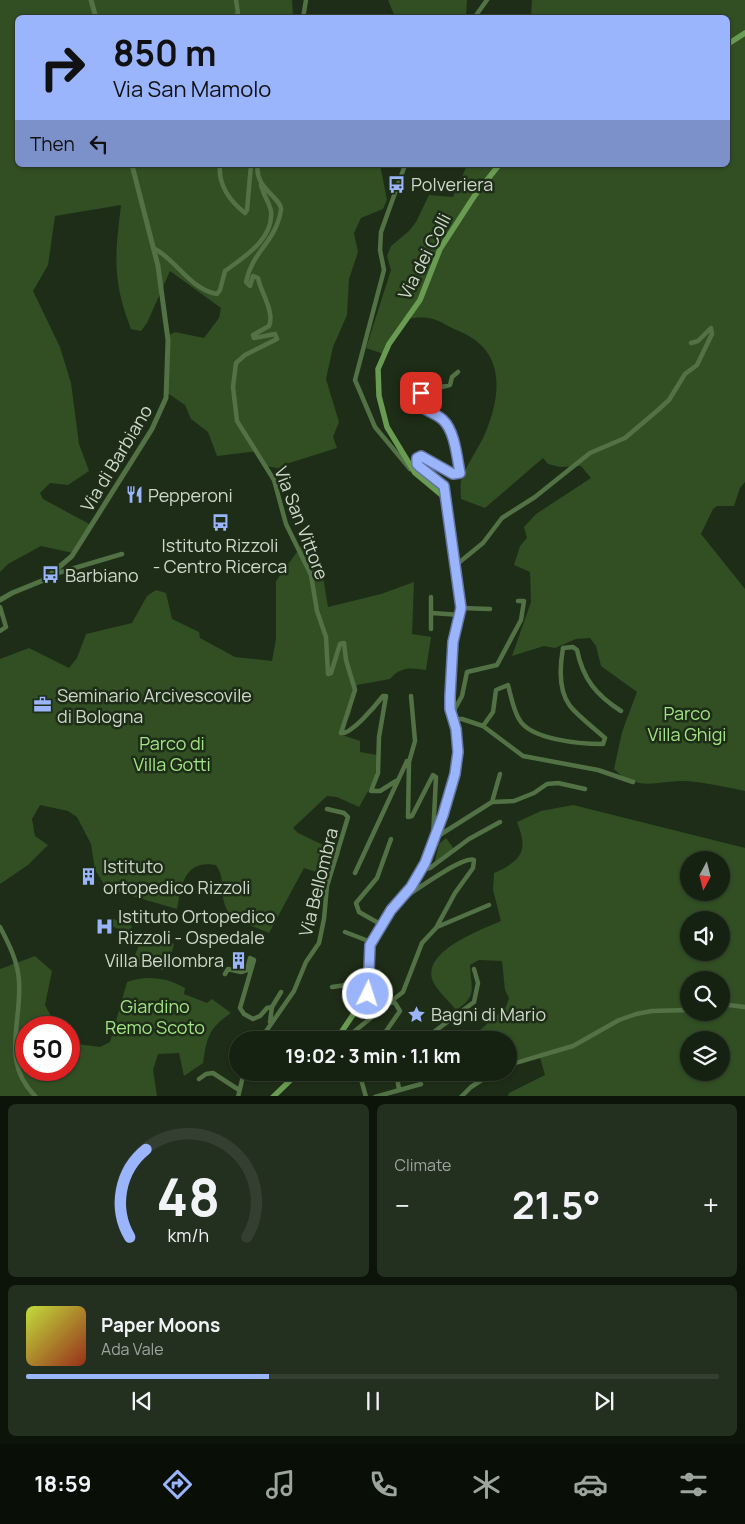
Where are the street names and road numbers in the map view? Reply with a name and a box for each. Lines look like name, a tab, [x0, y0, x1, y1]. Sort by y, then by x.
street label: Via dei Colli	[392, 209, 456, 303]
street label: Via di Barbiano	[75, 400, 157, 516]
street label: Via San Vittore	[269, 463, 335, 583]
street label: Via Bellombra	[293, 825, 343, 939]

